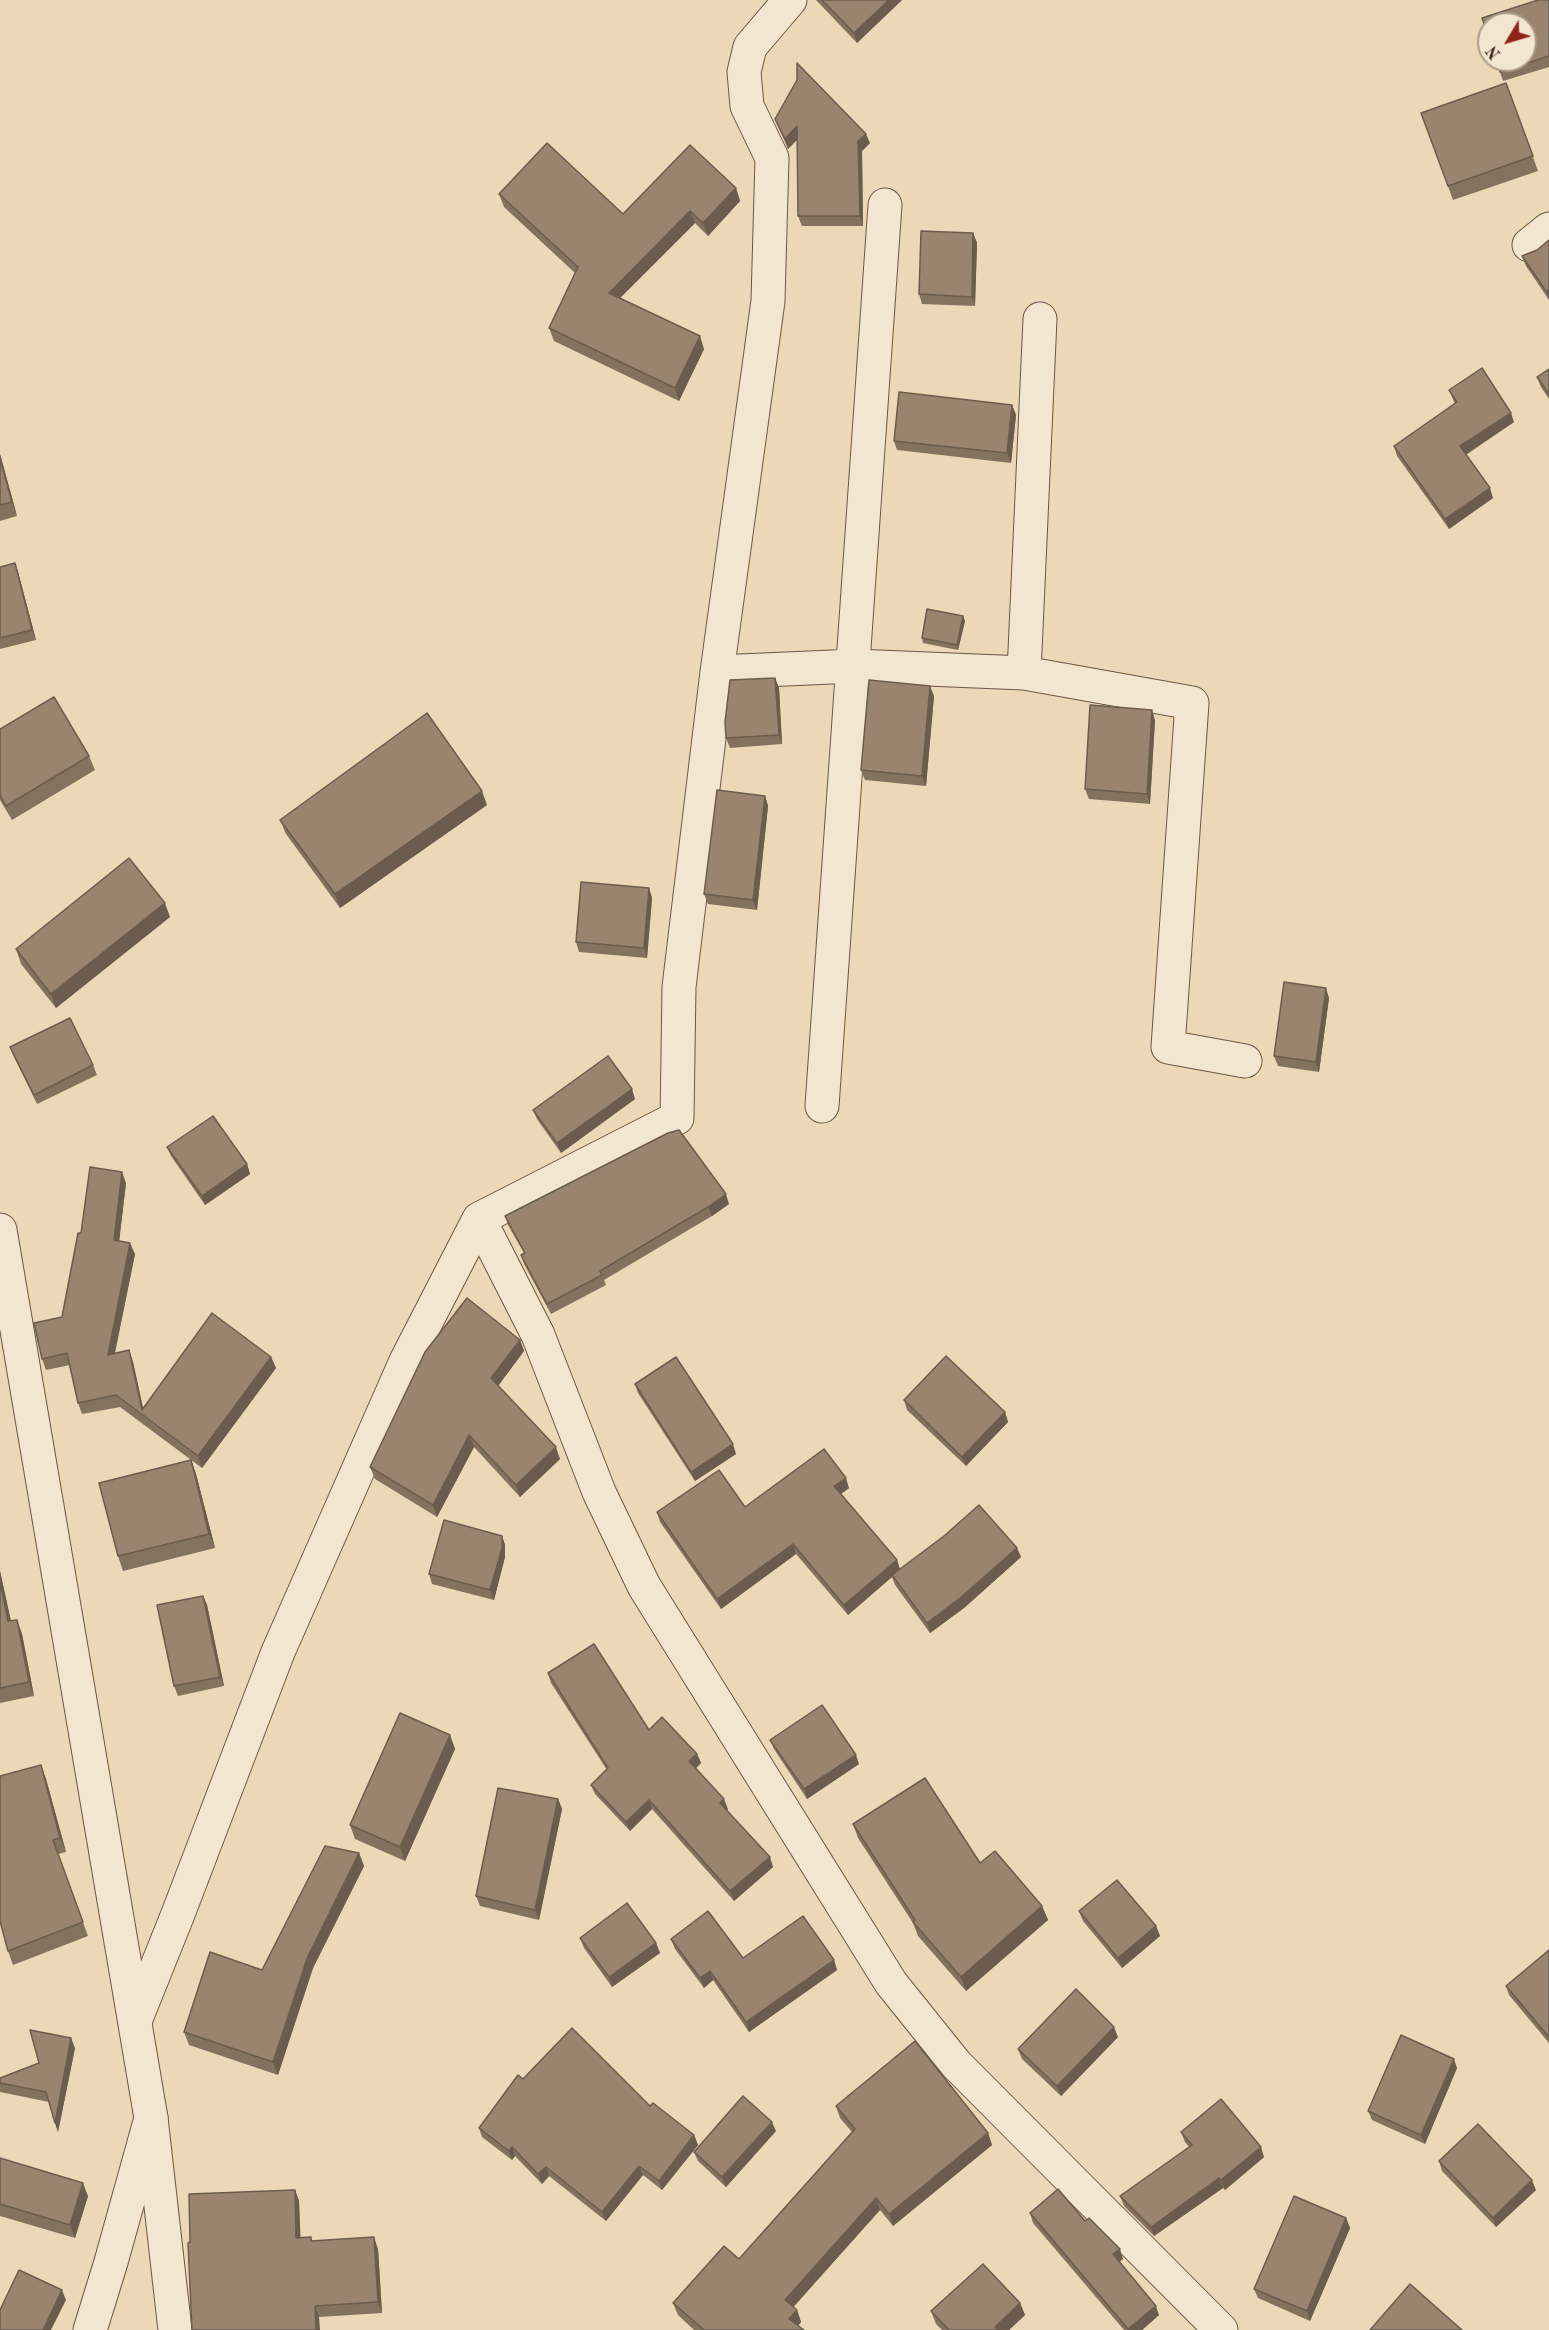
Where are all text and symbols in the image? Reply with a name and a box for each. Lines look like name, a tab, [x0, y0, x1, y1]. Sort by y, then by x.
north arrow	[1477, 12, 1537, 72]
text: N	[1484, 42, 1504, 62]

